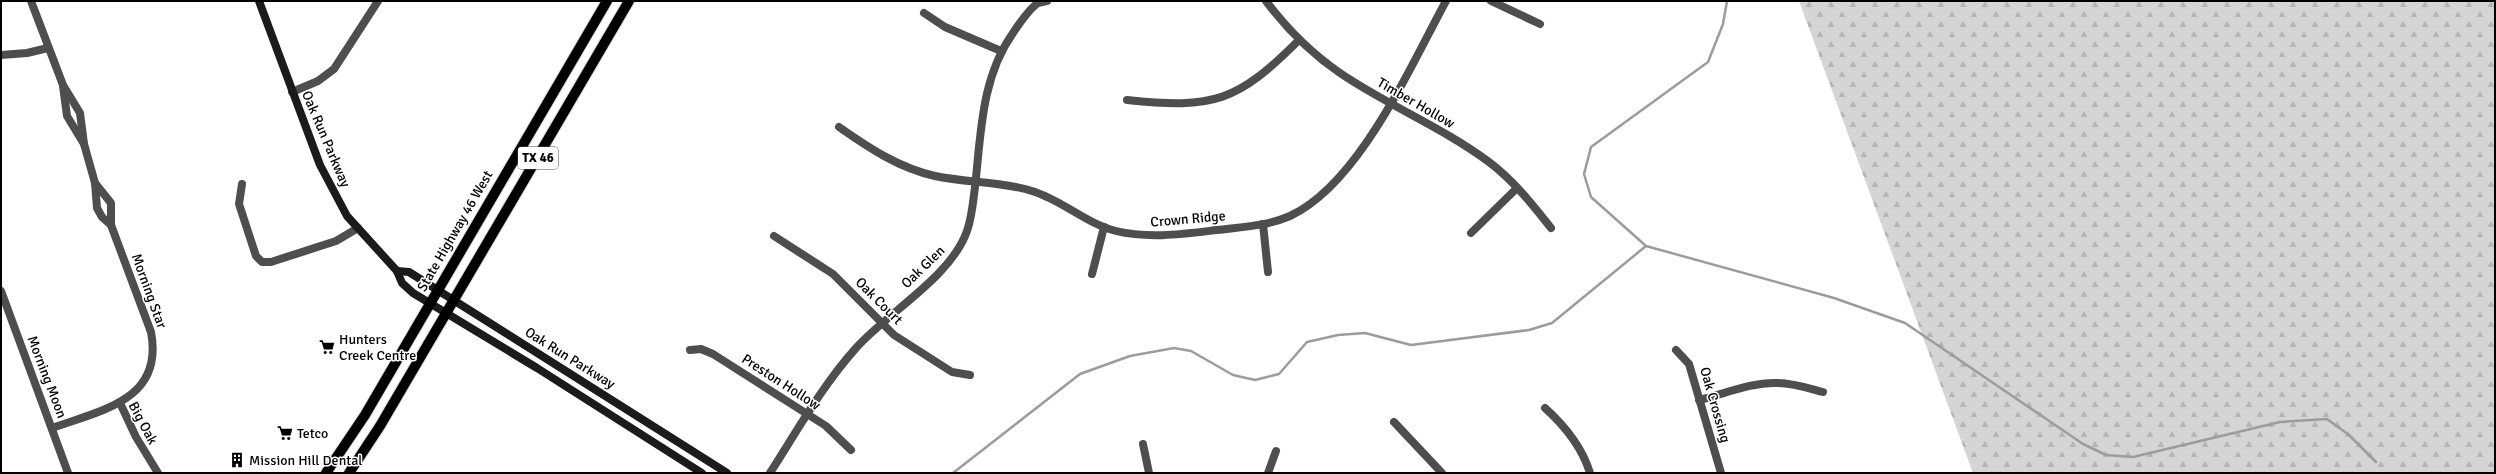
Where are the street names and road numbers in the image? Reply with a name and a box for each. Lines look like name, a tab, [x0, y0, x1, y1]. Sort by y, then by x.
street label: Timber Hollow	[1374, 74, 1458, 132]
street label: Oak Run Parkway	[298, 88, 354, 190]
road number: TX 46	[518, 147, 558, 169]
street label: State Highway 46 West	[413, 168, 497, 294]
street label: Crown Ridge	[1150, 207, 1226, 231]
street label: Oak Glen	[898, 242, 948, 292]
street label: Morning Star	[128, 251, 171, 331]
street label: Oak Court	[852, 274, 906, 328]
street label: Oak Run Parkway	[522, 323, 619, 393]
street label: Morning Moon	[24, 333, 70, 421]
street label: Preston Hollow	[738, 350, 824, 414]
street label: Oak Crossing	[1696, 365, 1734, 445]
street label: Big Oak	[125, 399, 161, 447]

